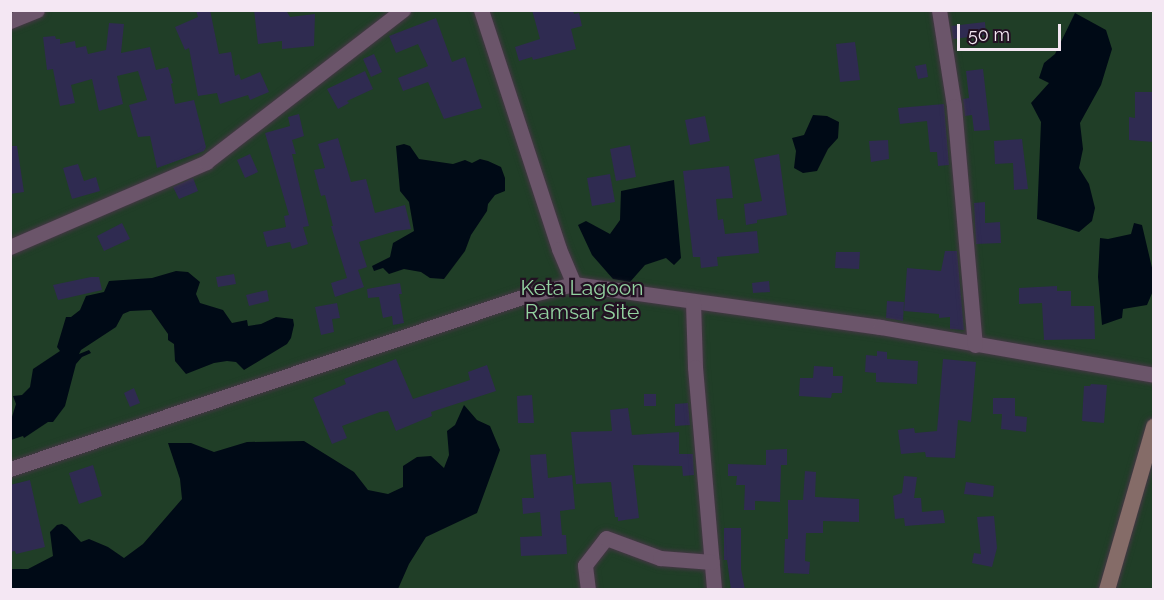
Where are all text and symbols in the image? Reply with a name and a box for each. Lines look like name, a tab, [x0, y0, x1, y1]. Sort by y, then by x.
scale bar	[960, 12, 1064, 50]
text: 50 m	[968, 24, 1010, 45]
park label: Keta Lagoon Ramsar Site	[521, 275, 643, 325]

